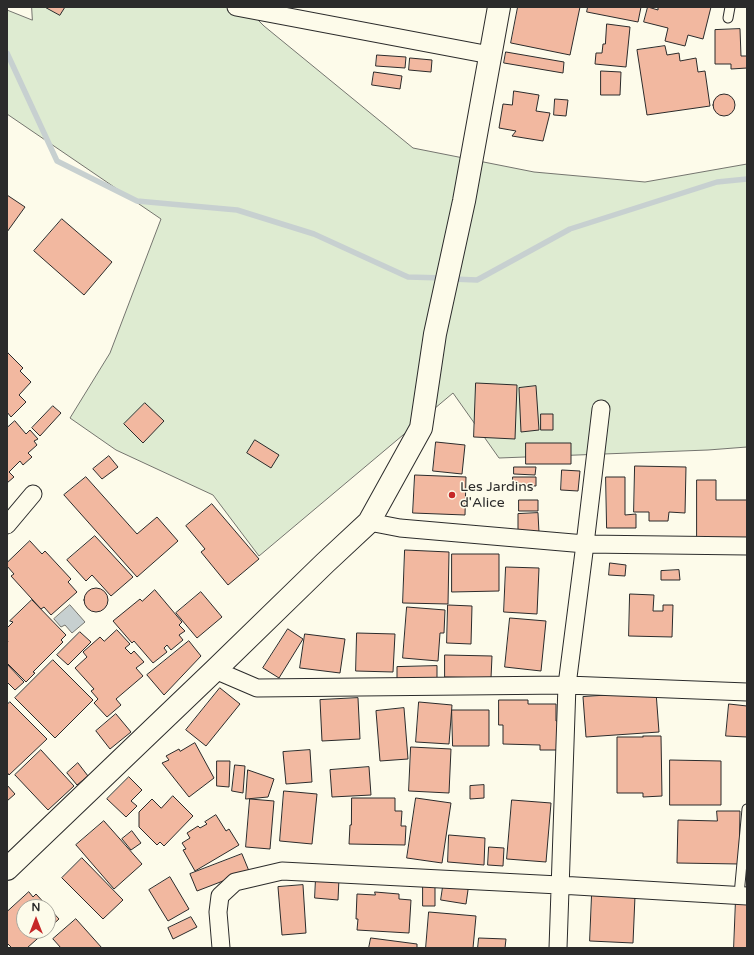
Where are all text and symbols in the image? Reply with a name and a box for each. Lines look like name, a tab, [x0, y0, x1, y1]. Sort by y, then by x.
place label: Les Jardins d'Alice	[460, 479, 533, 512]
marker: Les Jardins d'Alice	[447, 490, 457, 500]
north arrow	[16, 899, 56, 939]
text: N	[32, 901, 40, 914]

